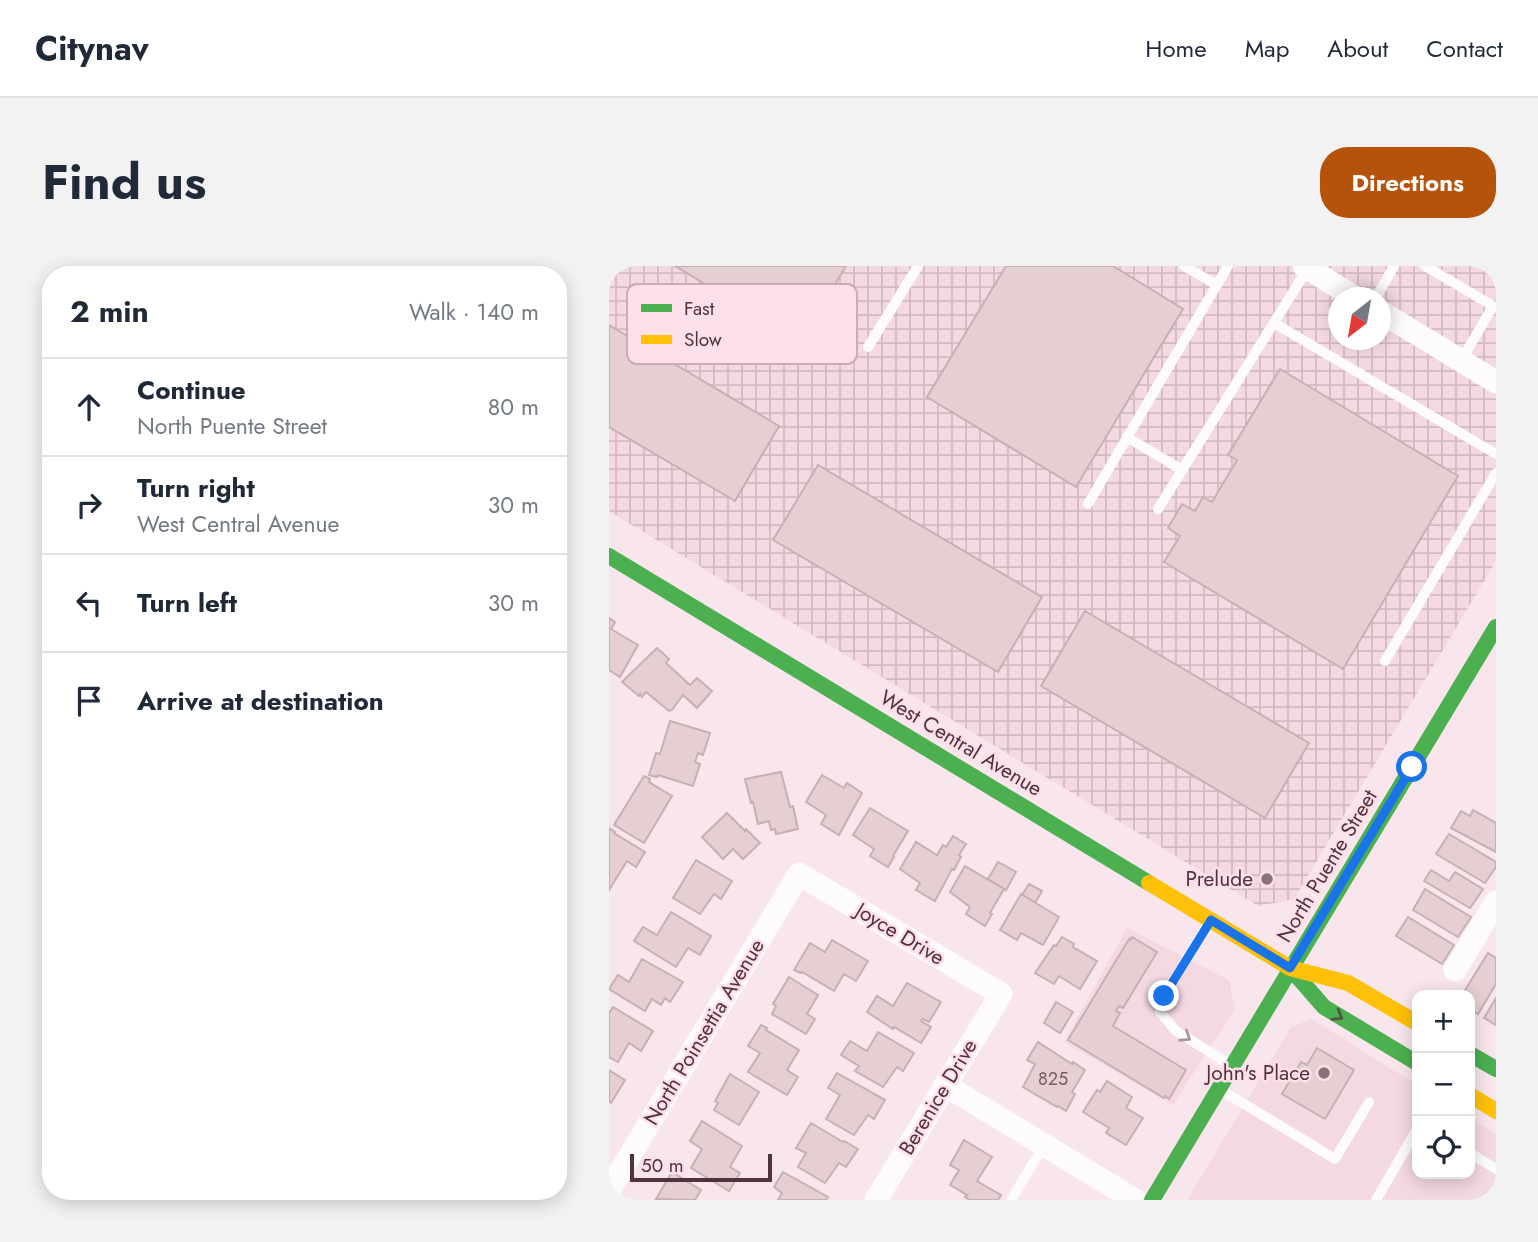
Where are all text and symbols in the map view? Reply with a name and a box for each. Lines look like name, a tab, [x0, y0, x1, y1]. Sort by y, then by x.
text: Citynav	[35, 25, 149, 72]
text: Home	[1145, 31, 1207, 66]
text: Map	[1245, 31, 1289, 66]
text: About	[1327, 31, 1388, 66]
text: Contact	[1426, 31, 1503, 66]
text: Find us	[42, 147, 206, 217]
button: Directions	[1320, 147, 1496, 218]
legend	[627, 284, 857, 364]
north arrow	[1328, 287, 1391, 350]
text: 2 min	[70, 290, 149, 333]
text: Walk · 140 m	[409, 295, 539, 329]
text: Fast	[684, 295, 715, 322]
text: Slow	[684, 326, 722, 353]
text: Continue	[137, 371, 246, 409]
icon: ahead	[70, 388, 108, 426]
text: 80 m	[488, 390, 539, 424]
text: North Puente Street	[137, 409, 327, 443]
text: Turn right	[137, 469, 255, 507]
icon: right	[70, 486, 108, 524]
text: 30 m	[488, 488, 539, 522]
text: West Central Avenue	[137, 507, 339, 541]
icon: left	[70, 584, 108, 622]
text: Turn left	[137, 584, 237, 622]
text: 30 m	[488, 586, 539, 620]
icon: arrive	[70, 682, 108, 720]
text: Arrive at destination	[137, 682, 384, 720]
street label: West Central Avenue	[874, 683, 1048, 804]
route start	[1396, 751, 1427, 782]
street label: North Puente Street	[1269, 784, 1385, 948]
place label: Prelude	[1186, 864, 1253, 894]
marker: Prelude	[1259, 871, 1275, 887]
street label: Joyce Drive	[847, 894, 950, 972]
street label: North Poinsettia Avenue	[636, 933, 772, 1131]
route end	[1148, 980, 1179, 1011]
map controls	[1412, 990, 1475, 1179]
button: +	[1412, 990, 1475, 1053]
one-way arrow	[1330, 1007, 1343, 1020]
one-way arrow	[1178, 1028, 1191, 1041]
street label: Berenice Drive	[892, 1033, 985, 1161]
button: −	[1412, 1053, 1475, 1116]
place label: John's Place	[1203, 1058, 1310, 1088]
marker: John's Place	[1316, 1065, 1332, 1081]
house number: 825	[1038, 1066, 1068, 1092]
button: locate	[1412, 1116, 1475, 1179]
scale bar	[630, 1151, 772, 1183]
text: 50 m	[641, 1152, 684, 1179]

